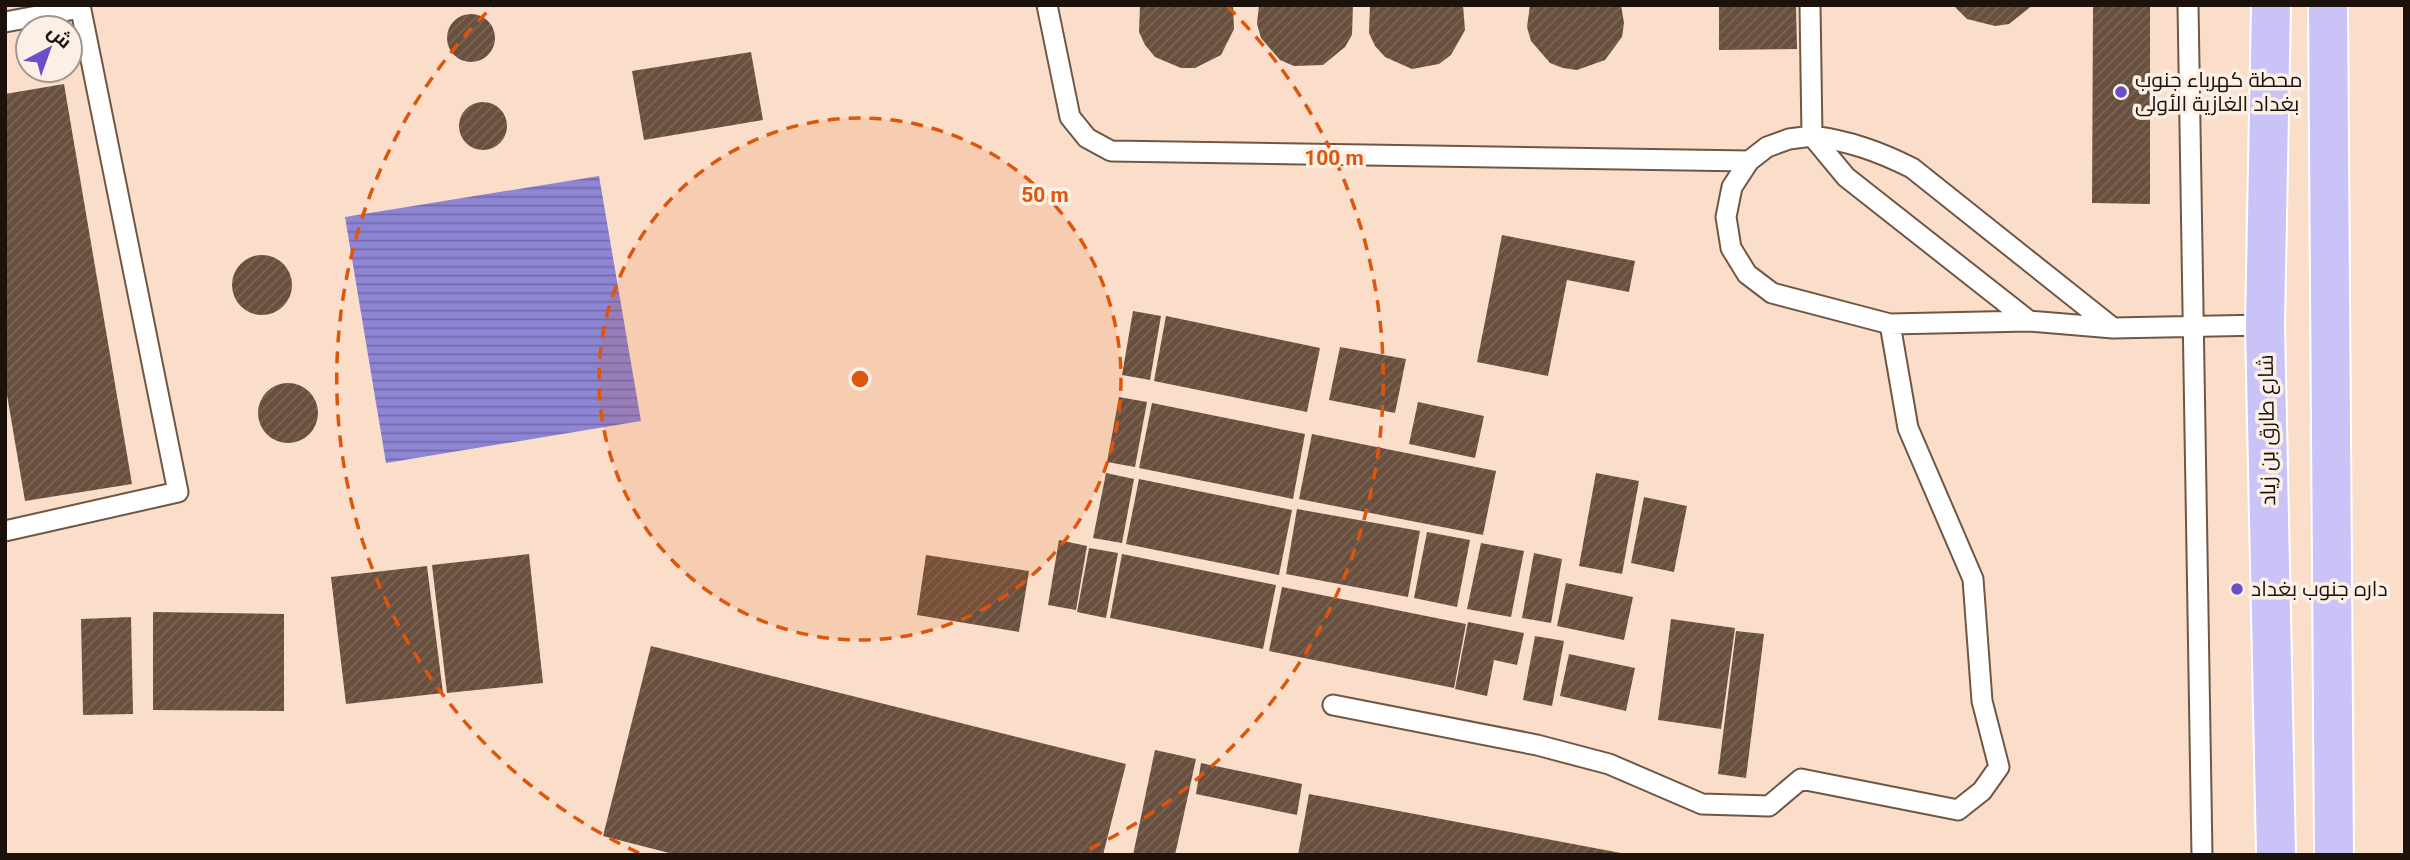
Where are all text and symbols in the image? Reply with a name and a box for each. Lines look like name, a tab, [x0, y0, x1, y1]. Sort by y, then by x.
north arrow	[14, 14, 84, 84]
text: ش	[43, 20, 77, 53]
place label: محطة كهرباء جنوب بغداد الغازية الأولى	[2135, 68, 2303, 117]
marker: محطة كهرباء جنوب بغداد الغازية الأولى	[2113, 84, 2129, 100]
text: 100 m	[1304, 146, 1364, 170]
text: 50 m	[1021, 183, 1069, 207]
street label: شارع طارق بن زياد	[2254, 354, 2282, 506]
centre of rings	[848, 367, 872, 391]
place label: داره جنوب بغداد	[2251, 577, 2388, 601]
marker: داره جنوب بغداد	[2229, 581, 2245, 597]

